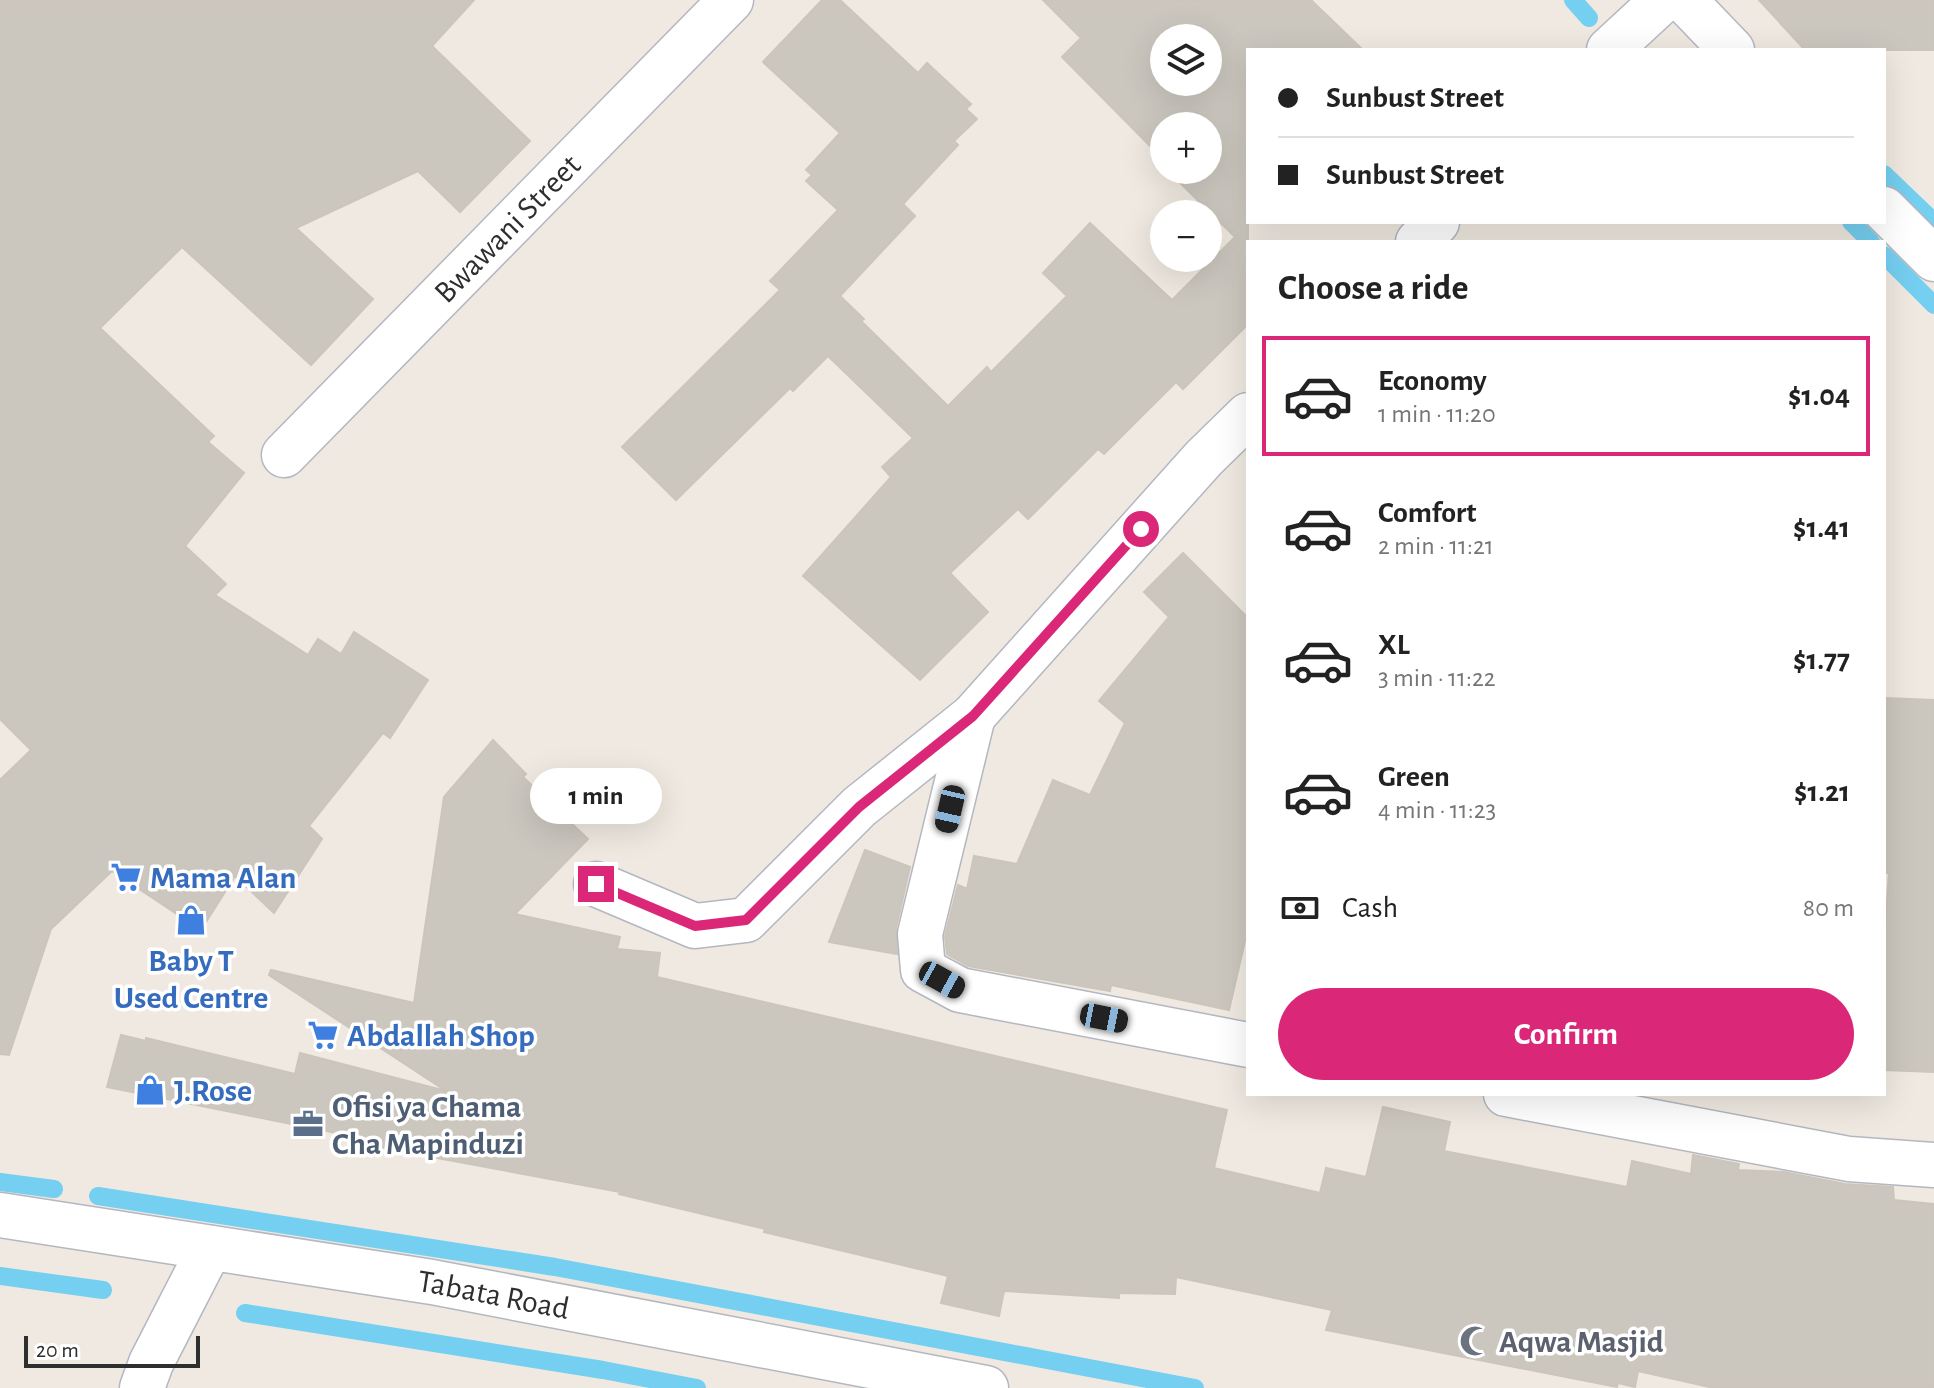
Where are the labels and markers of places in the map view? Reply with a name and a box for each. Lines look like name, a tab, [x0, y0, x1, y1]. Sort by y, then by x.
supermarket icon: Mama Alan	[109, 860, 143, 894]
place label: Mama Alan	[150, 862, 296, 894]
shop icon: Baby T Used Centre	[174, 903, 208, 937]
place label: Baby T Used Centre	[114, 945, 268, 1014]
supermarket icon: Abdallah Shop	[306, 1018, 340, 1052]
place label: Abdallah Shop	[347, 1020, 535, 1052]
shop icon: J.Rose	[133, 1073, 167, 1107]
place label: J.Rose	[174, 1075, 252, 1107]
place label: Ofisi ya Chama Cha Mapinduzi	[332, 1091, 524, 1160]
office icon: Ofisi ya Chama Cha Mapinduzi	[291, 1107, 325, 1141]
mosque icon: Aqwa Masjid	[1458, 1324, 1492, 1358]
place label: Aqwa Masjid	[1499, 1326, 1664, 1358]

